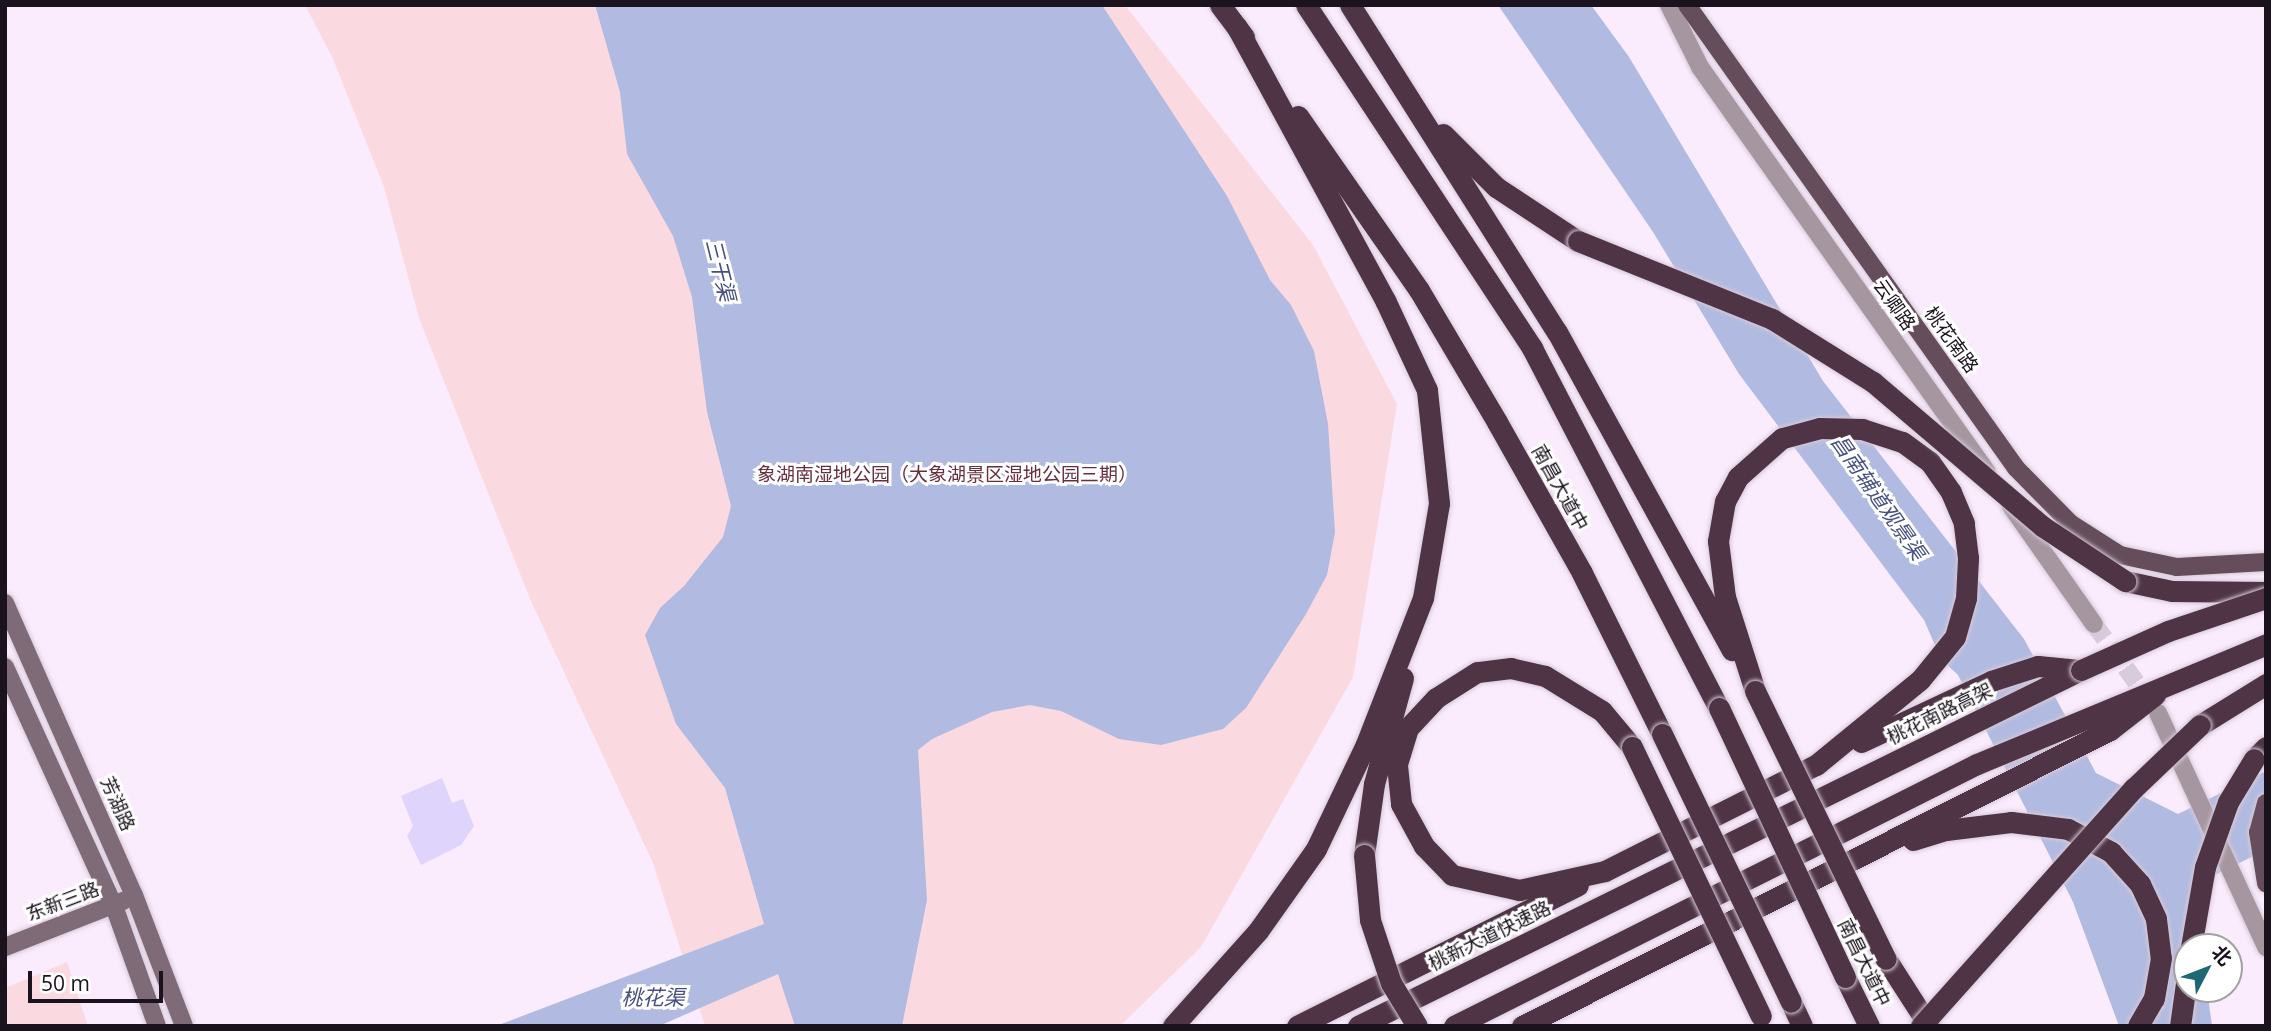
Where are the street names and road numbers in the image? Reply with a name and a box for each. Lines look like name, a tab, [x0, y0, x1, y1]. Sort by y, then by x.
street label: 云卿路	[1868, 275, 1920, 335]
street label: 桃花南路	[1919, 303, 1983, 377]
street label: 南昌大道中	[1527, 441, 1593, 535]
street label: 桃花南路高架	[1884, 679, 1996, 749]
street label: 芳湖路	[95, 773, 139, 835]
street label: 东新三路	[23, 878, 103, 926]
street label: 桃新大道快速路	[1425, 897, 1555, 975]
street label: 南昌大道中	[1833, 915, 1895, 1011]

